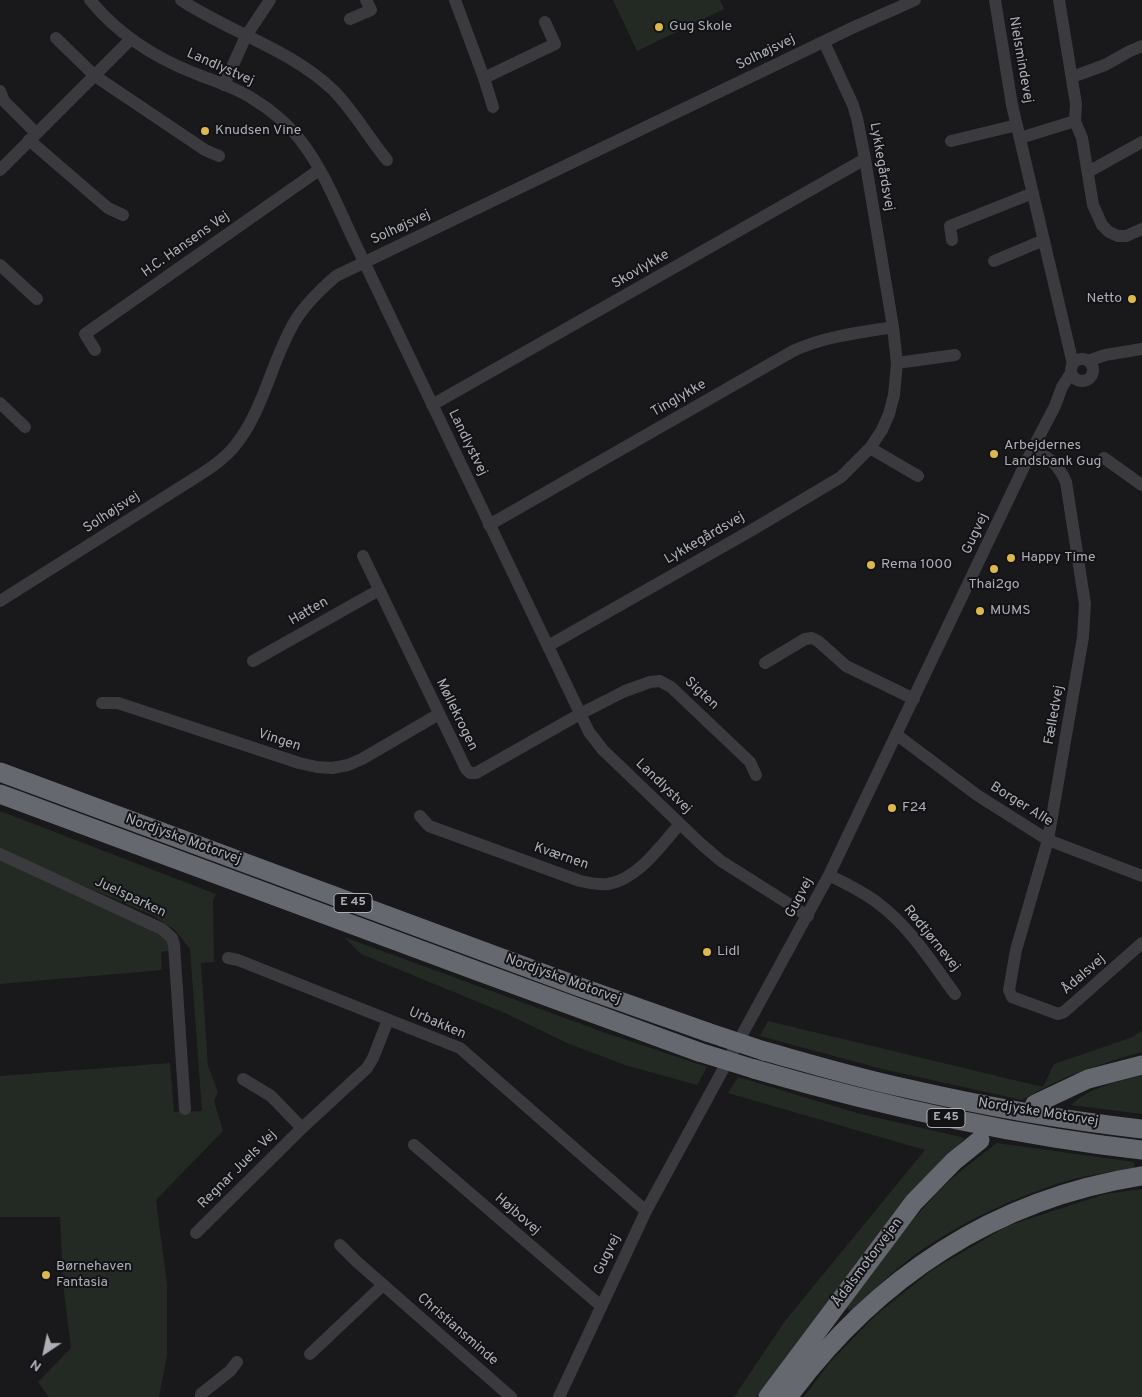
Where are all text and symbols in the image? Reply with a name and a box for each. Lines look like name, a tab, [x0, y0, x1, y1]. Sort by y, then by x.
street label: Nielsmindevej	[1004, 15, 1036, 105]
place label: Gug Skole	[669, 19, 732, 35]
marker: Gug Skole	[653, 21, 665, 33]
street label: Solhøjsvej	[734, 32, 798, 74]
street label: Landlystvej	[184, 46, 256, 90]
street label: Lykkegårdsvej	[865, 121, 897, 213]
place label: Knudsen Vine	[215, 123, 301, 139]
marker: Knudsen Vine	[199, 125, 211, 137]
street label: Solhøjsvej	[369, 207, 433, 249]
street label: H.C. Hansens Vej	[139, 208, 233, 282]
street label: Skovlykke	[609, 247, 673, 293]
place label: Netto	[1087, 291, 1122, 307]
marker: Netto	[1126, 293, 1138, 305]
street label: Tinglykke	[648, 377, 710, 421]
street label: Landlystvej	[444, 407, 490, 479]
place label: Arbejdernes Landsbank Gug	[1004, 438, 1101, 471]
marker: Arbejdernes Landsbank Gug	[988, 448, 1000, 460]
street label: Solhøjsvej	[81, 489, 143, 537]
street label: Lykkegårdsvej	[662, 509, 748, 569]
street label: Gugvej	[959, 511, 993, 557]
place label: Happy Time	[1021, 550, 1096, 566]
marker: Happy Time	[1005, 552, 1017, 564]
place label: Rema 1000	[881, 557, 952, 573]
marker: Rema 1000	[865, 559, 877, 571]
marker: Thai2go	[988, 563, 1000, 575]
place label: Thai2go	[968, 577, 1020, 593]
street label: Hatten	[286, 594, 332, 630]
place label: MUMS	[990, 603, 1031, 619]
marker: MUMS	[974, 605, 986, 617]
street label: Sigten	[680, 674, 722, 714]
street label: Møllekrogen	[431, 676, 481, 754]
street label: Fælledvej	[1042, 684, 1068, 746]
street label: Vingen	[255, 726, 303, 756]
street label: Landlystvej	[631, 756, 695, 818]
street label: Borger Alle	[987, 779, 1055, 831]
place label: F24	[902, 800, 927, 816]
marker: F24	[886, 802, 898, 814]
street label: Nordjyske Motorvej	[123, 811, 243, 869]
street label: Kværnen	[531, 840, 591, 874]
street label: Juelsparken	[92, 874, 168, 922]
street label: Gugvej	[782, 875, 818, 921]
road number: E 45	[334, 894, 372, 912]
street label: Rødtjørnevej	[899, 902, 963, 976]
place label: Lidl	[717, 944, 740, 960]
marker: Lidl	[701, 946, 713, 958]
street label: Nordjyske Motorvej	[503, 951, 623, 1009]
street label: Ådalsvej	[1059, 951, 1109, 999]
street label: Urbakken	[406, 1004, 468, 1044]
street label: Nordjyske Motorvej	[977, 1095, 1099, 1131]
road number: E 45	[927, 1108, 965, 1128]
street label: Regnar Juels Vej	[195, 1127, 281, 1213]
street label: Højbovej	[491, 1191, 543, 1239]
street label: Ådalsmotorvejen	[829, 1215, 907, 1311]
street label: Gugvej	[591, 1232, 625, 1278]
place label: Børnehaven Fantasia	[56, 1259, 132, 1292]
marker: Børnehaven Fantasia	[40, 1269, 52, 1281]
street label: Christiansminde	[413, 1290, 501, 1370]
north arrow	[20, 1327, 70, 1377]
text: N	[27, 1355, 45, 1375]

